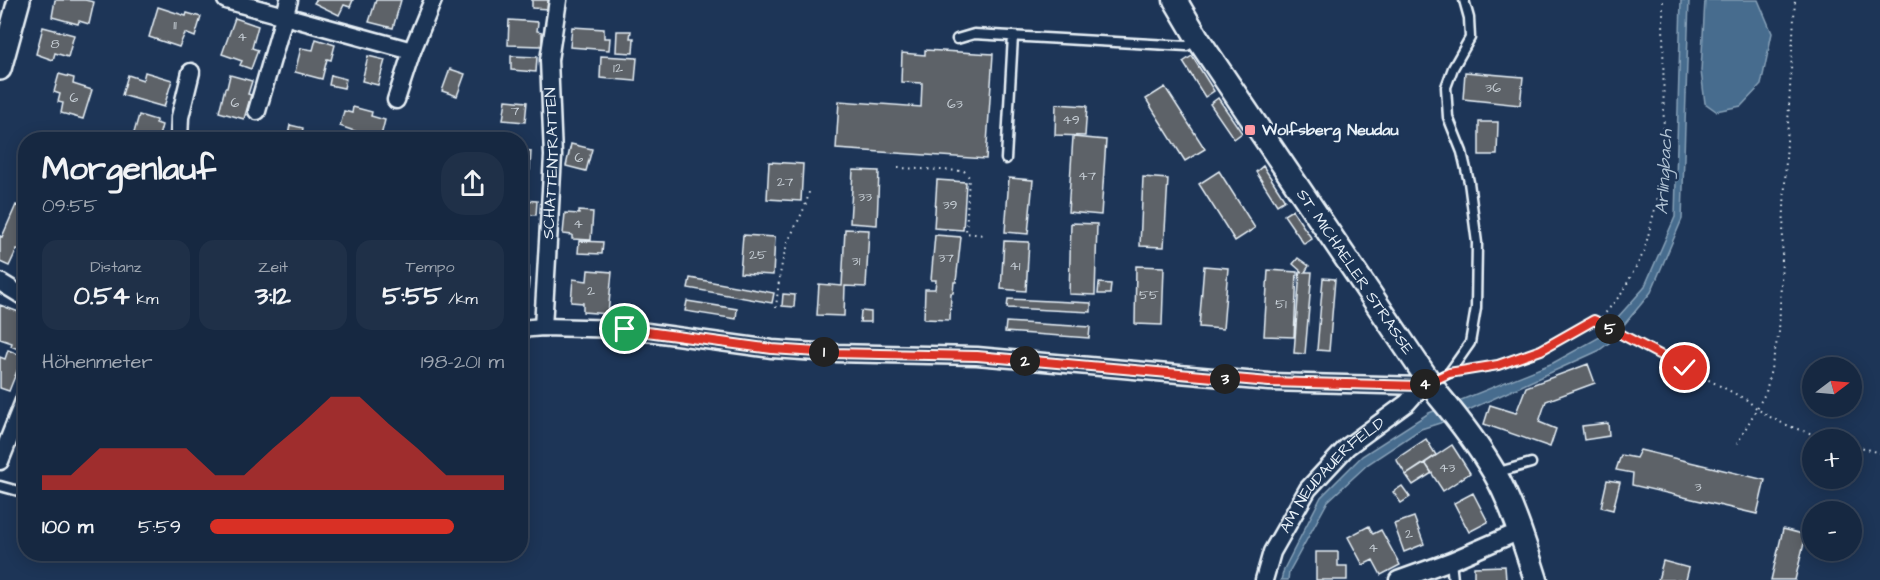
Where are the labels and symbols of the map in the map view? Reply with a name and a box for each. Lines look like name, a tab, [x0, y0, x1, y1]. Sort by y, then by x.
house number: 11	[173, 15, 177, 35]
house number: 4	[237, 27, 247, 47]
house number: 8	[50, 34, 60, 54]
house number: 12	[613, 58, 623, 78]
house number: 36	[1485, 78, 1501, 98]
street label: SCHATTENTRATTEN	[537, 87, 564, 240]
house number: 6	[70, 88, 79, 108]
house number: 6	[231, 93, 240, 113]
house number: 63	[947, 94, 963, 114]
house number: 7	[511, 101, 520, 121]
house number: 49	[1062, 110, 1080, 130]
place label: Wolfsberg Neudau	[1261, 119, 1399, 143]
marker: Wolfsberg Neudau	[1243, 123, 1257, 137]
water label: Arlingbach	[1649, 128, 1680, 215]
house number: 6	[575, 148, 584, 168]
house number: 47	[1078, 166, 1096, 186]
house number: 27	[777, 172, 794, 192]
street label: ST. MICHAELER STRASSE	[1291, 184, 1419, 359]
house number: 33	[858, 187, 872, 207]
house number: 39	[942, 195, 958, 215]
house number: 4	[573, 214, 583, 234]
house number: 25	[749, 245, 767, 265]
house number: 37	[938, 248, 954, 268]
house number: 31	[852, 251, 861, 271]
house number: 41	[1009, 256, 1021, 276]
house number: 2	[587, 281, 595, 301]
house number: 55	[1139, 285, 1159, 305]
house number: 51	[1275, 294, 1287, 314]
pin	[599, 303, 650, 354]
pin: 5	[1595, 314, 1625, 344]
pin: 1	[809, 337, 839, 367]
pin	[1659, 342, 1710, 393]
pin: 2	[1010, 346, 1040, 376]
north arrow	[1802, 357, 1862, 417]
pin: 3	[1210, 364, 1240, 394]
pin: 4	[1410, 369, 1440, 399]
street label: AM NEUDAUERFELD	[1274, 412, 1389, 537]
house number: 43	[1439, 458, 1455, 478]
house number: 3	[1694, 477, 1702, 497]
house number: 2	[1405, 524, 1413, 544]
house number: 4	[1368, 538, 1378, 558]

